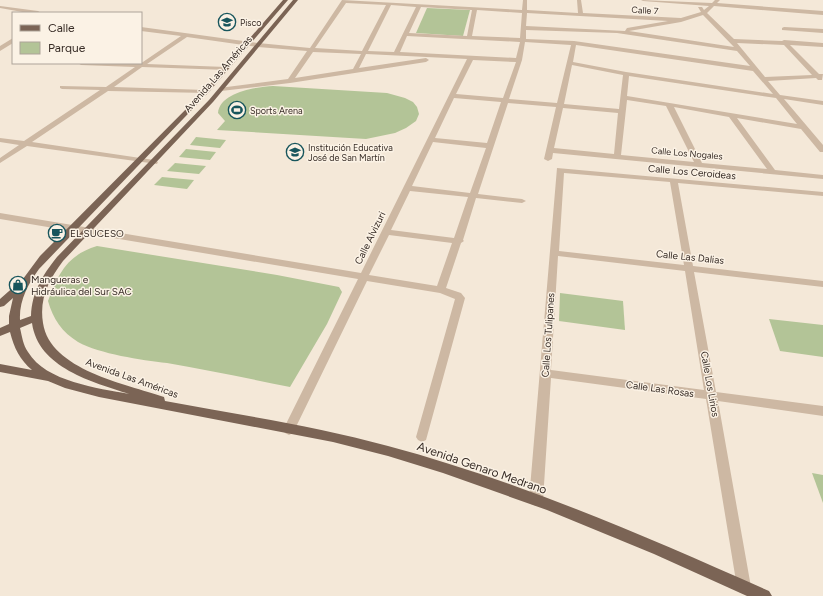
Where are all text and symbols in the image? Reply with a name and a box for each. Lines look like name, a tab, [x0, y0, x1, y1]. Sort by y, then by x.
street label: Calle 7	[631, 4, 659, 16]
legend	[12, 12, 142, 64]
school or university icon: Pisco	[217, 12, 237, 32]
place label: Pisco	[240, 17, 262, 28]
text: Calle	[48, 21, 75, 35]
street label: Avenida Las Américas	[181, 33, 255, 115]
text: Parque	[48, 41, 86, 55]
sports icon: Sports Arena	[227, 100, 247, 120]
place label: Sports Arena	[250, 105, 303, 116]
school or university icon: Institución Educativa José de San Martín	[285, 142, 305, 162]
place label: Institución Educativa José de San Martín	[308, 142, 393, 163]
street label: Calle Los Nogales	[651, 144, 723, 162]
street label: Calle Los Ceroideas	[648, 162, 737, 182]
street label: Calle Alvizuri	[352, 209, 388, 267]
cafe icon: EL SUCESO	[47, 223, 67, 243]
place label: EL SUCESO	[70, 227, 124, 240]
street label: Calle Las Dalias	[655, 247, 725, 267]
place label: Mangueras e Hidráulica del Sur SAC	[31, 273, 132, 298]
shop icon: Mangueras e Hidráulica del Sur SAC	[8, 275, 28, 295]
street label: Calle Los Tulipanes	[539, 292, 557, 378]
street label: Calle Los Lirios	[698, 350, 722, 418]
street label: Avenida Las Américas	[84, 355, 180, 401]
street label: Calle Las Rosas	[625, 378, 695, 400]
street label: Avenida Genaro Medrano	[415, 439, 549, 497]

